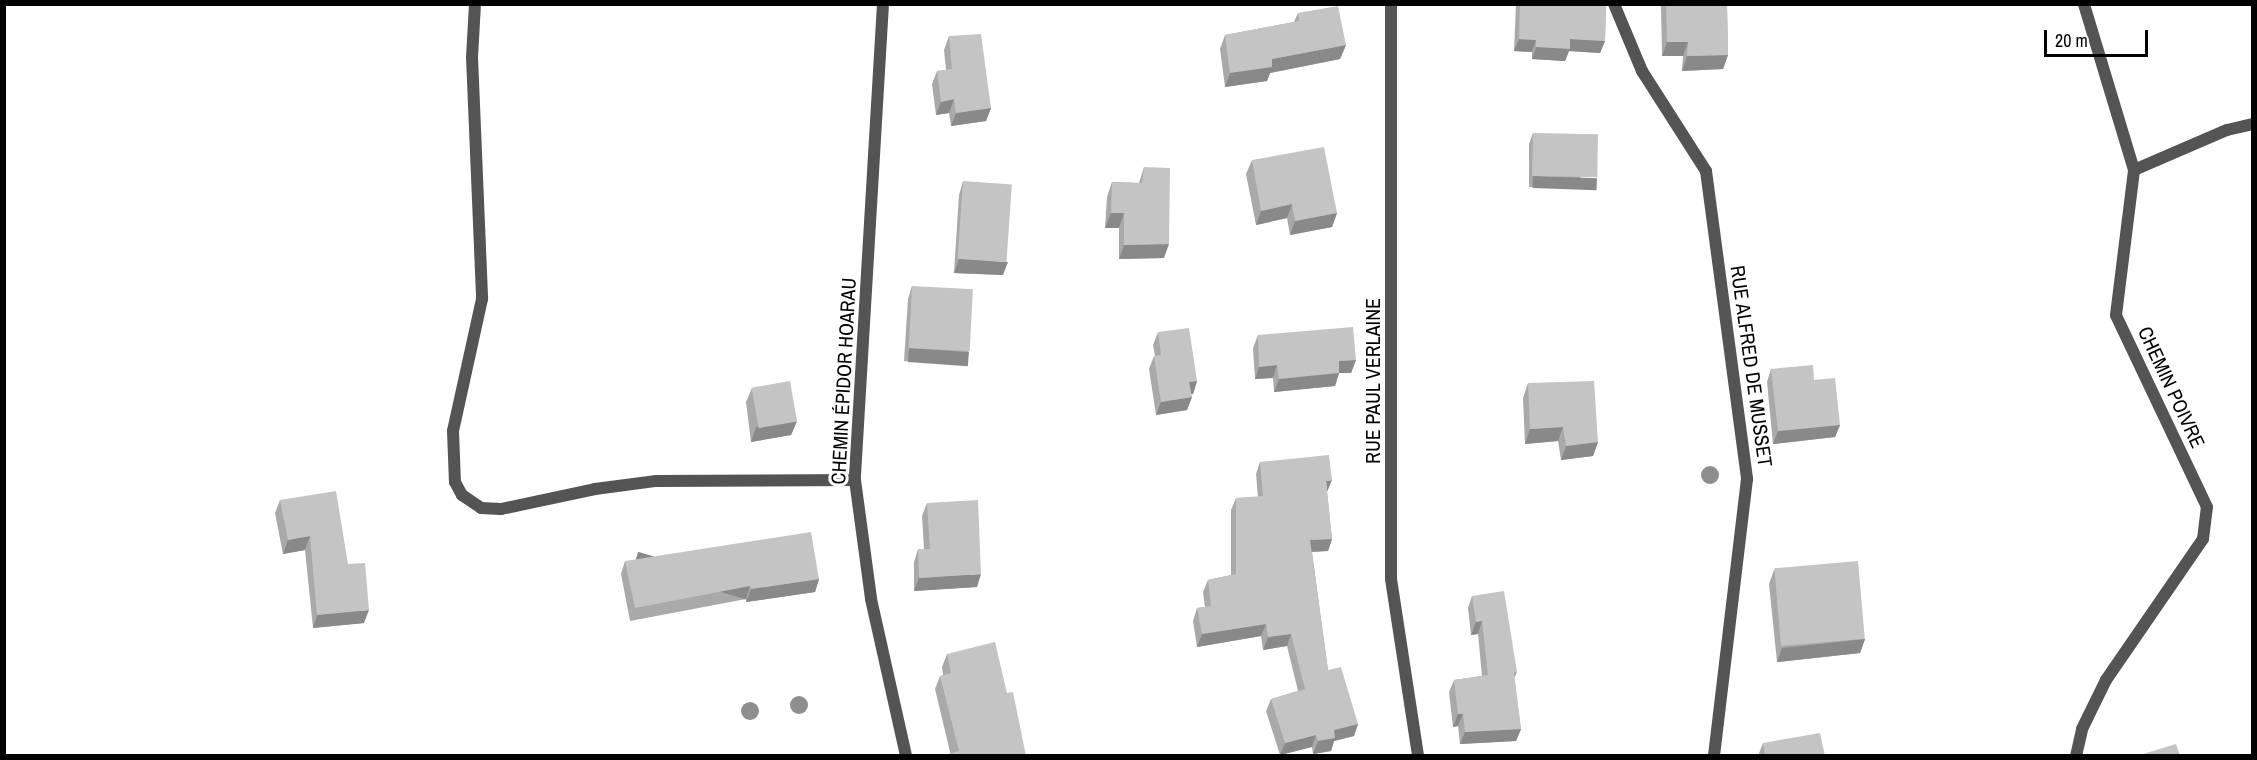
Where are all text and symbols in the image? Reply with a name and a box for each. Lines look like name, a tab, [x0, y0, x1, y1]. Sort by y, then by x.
scale bar	[2047, 18, 2150, 56]
text: 20 m	[2055, 28, 2088, 53]
street label: RUE ALFRED DE MUSSET	[1726, 263, 1778, 469]
street label: CHEMIN ÉPIDOR HOARAU	[826, 277, 860, 485]
street label: RUE PAUL VERLAINE	[1360, 298, 1384, 464]
street label: CHEMIN POIVRE	[2133, 322, 2211, 452]

